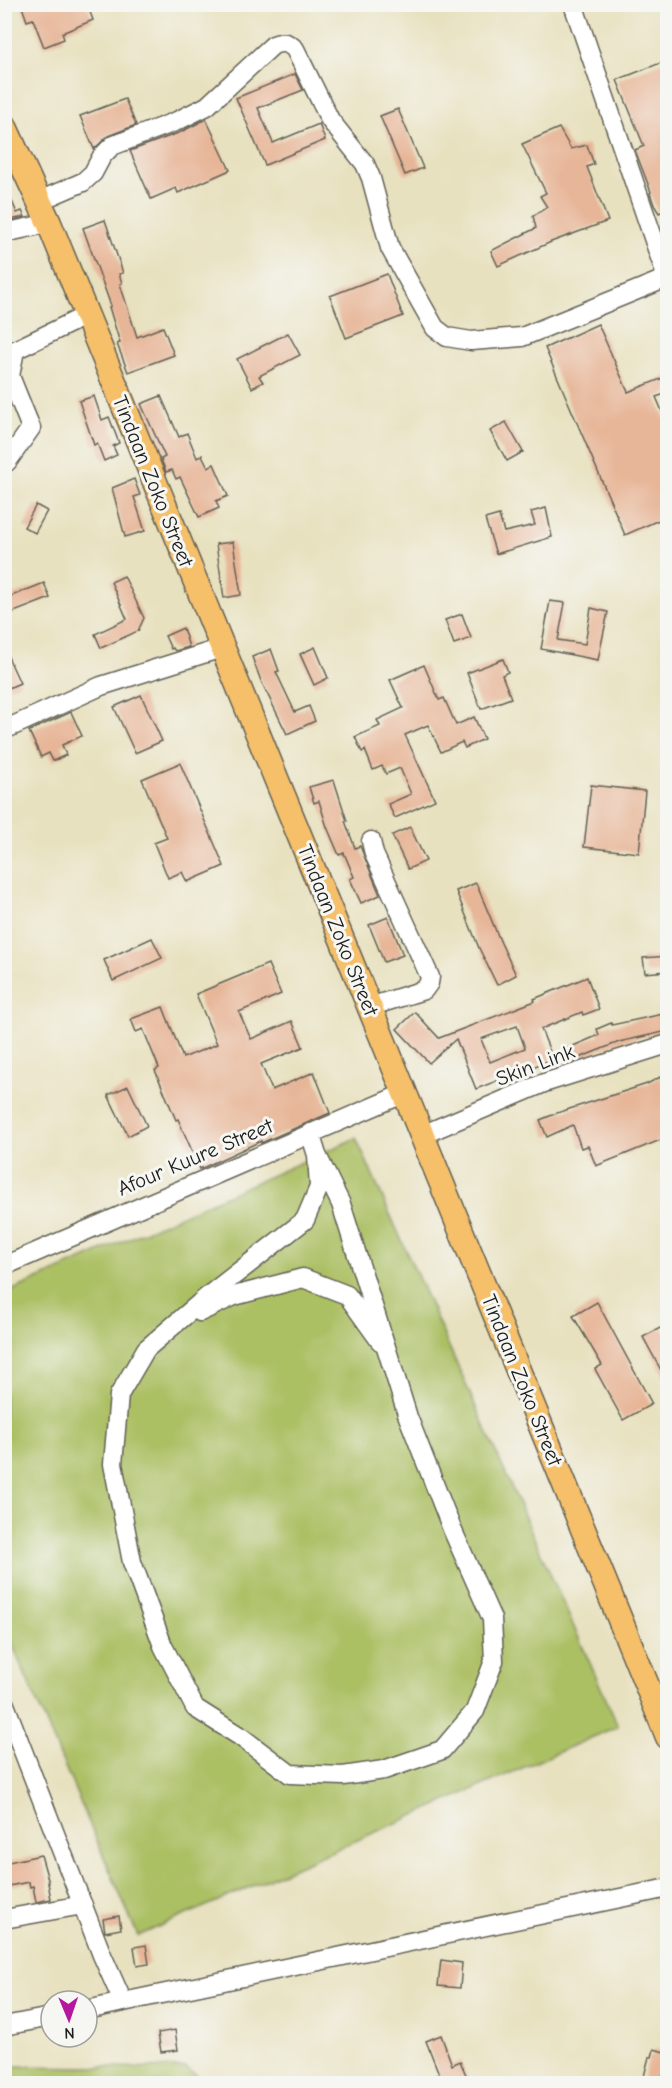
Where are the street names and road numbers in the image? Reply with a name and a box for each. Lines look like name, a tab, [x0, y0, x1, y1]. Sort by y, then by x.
street label: Tindaan Zoko Street	[108, 392, 199, 571]
street label: Tindaan Zoko Street	[293, 841, 384, 1020]
street label: Skin Link	[492, 1039, 578, 1091]
street label: Afour Kuure Street	[114, 1113, 277, 1201]
street label: Tindaan Zoko Street	[477, 1291, 568, 1470]

